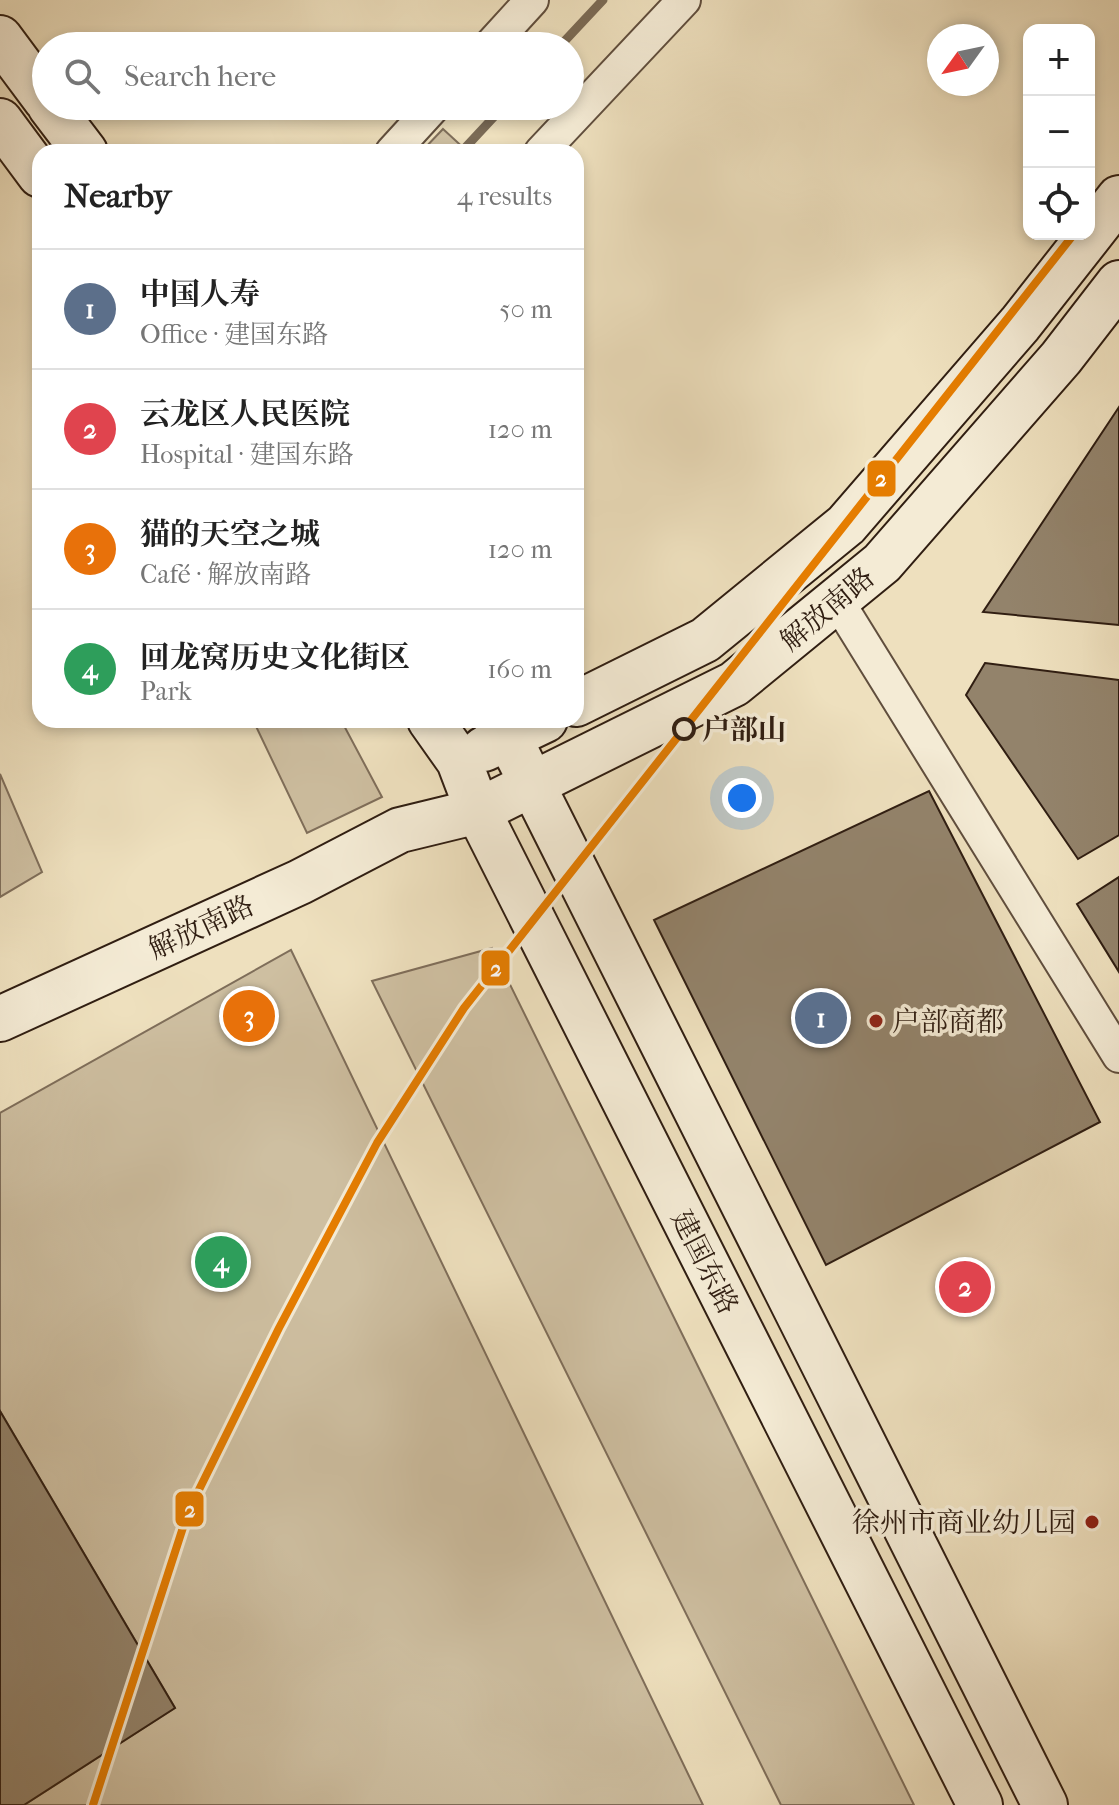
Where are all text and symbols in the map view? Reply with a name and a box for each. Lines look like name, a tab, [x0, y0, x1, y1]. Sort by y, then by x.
north arrow	[927, 24, 999, 96]
map controls	[1023, 24, 1095, 240]
button: +	[1023, 24, 1095, 96]
search box	[32, 32, 584, 120]
icon: search	[60, 54, 104, 98]
text: Search here	[124, 59, 276, 94]
button: −	[1023, 96, 1095, 168]
button: locate	[1023, 168, 1095, 240]
text: Nearby	[64, 176, 171, 216]
text: 4 results	[457, 181, 552, 212]
text: 中国人寿	[140, 277, 260, 312]
text: 1	[85, 294, 95, 325]
text: 50 m	[499, 294, 552, 325]
text: Office · 建国东路	[140, 319, 328, 350]
text: 云龙区人民医院	[140, 397, 350, 432]
text: 2	[83, 414, 97, 445]
text: 120 m	[488, 414, 552, 445]
text: Hospital · 建国东路	[140, 439, 353, 470]
line badge: 2	[866, 459, 897, 498]
text: 2	[875, 466, 887, 492]
text: 猫的天空之城	[140, 517, 320, 552]
text: 3	[85, 534, 95, 565]
text: 120 m	[488, 534, 552, 565]
text: Café · 解放南路	[140, 559, 311, 590]
street label: 解放南路	[773, 560, 881, 658]
text: 回龙窝历史文化街区	[140, 640, 410, 675]
text: 4	[82, 654, 98, 685]
text: 160 m	[487, 654, 552, 685]
text: Park	[140, 676, 192, 707]
place label: 户部山	[702, 713, 786, 746]
marker: 户部山	[673, 718, 695, 740]
your location	[722, 778, 762, 818]
street label: 解放南路	[143, 888, 259, 966]
line badge: 2	[480, 949, 511, 987]
text: 2	[490, 956, 502, 982]
pin: 3	[223, 986, 275, 1046]
pin: 1	[795, 988, 847, 1048]
place label: 户部商都	[892, 1005, 1004, 1038]
marker: 户部商都	[867, 1012, 885, 1030]
street label: 建国东路	[665, 1205, 745, 1319]
pin: 4	[195, 1232, 247, 1292]
pin: 2	[939, 1257, 991, 1317]
line badge: 2	[174, 1490, 205, 1528]
text: 2	[184, 1497, 196, 1523]
place label: 徐州市商业幼儿园	[852, 1506, 1076, 1539]
marker: 徐州市商业幼儿园	[1083, 1513, 1101, 1531]

